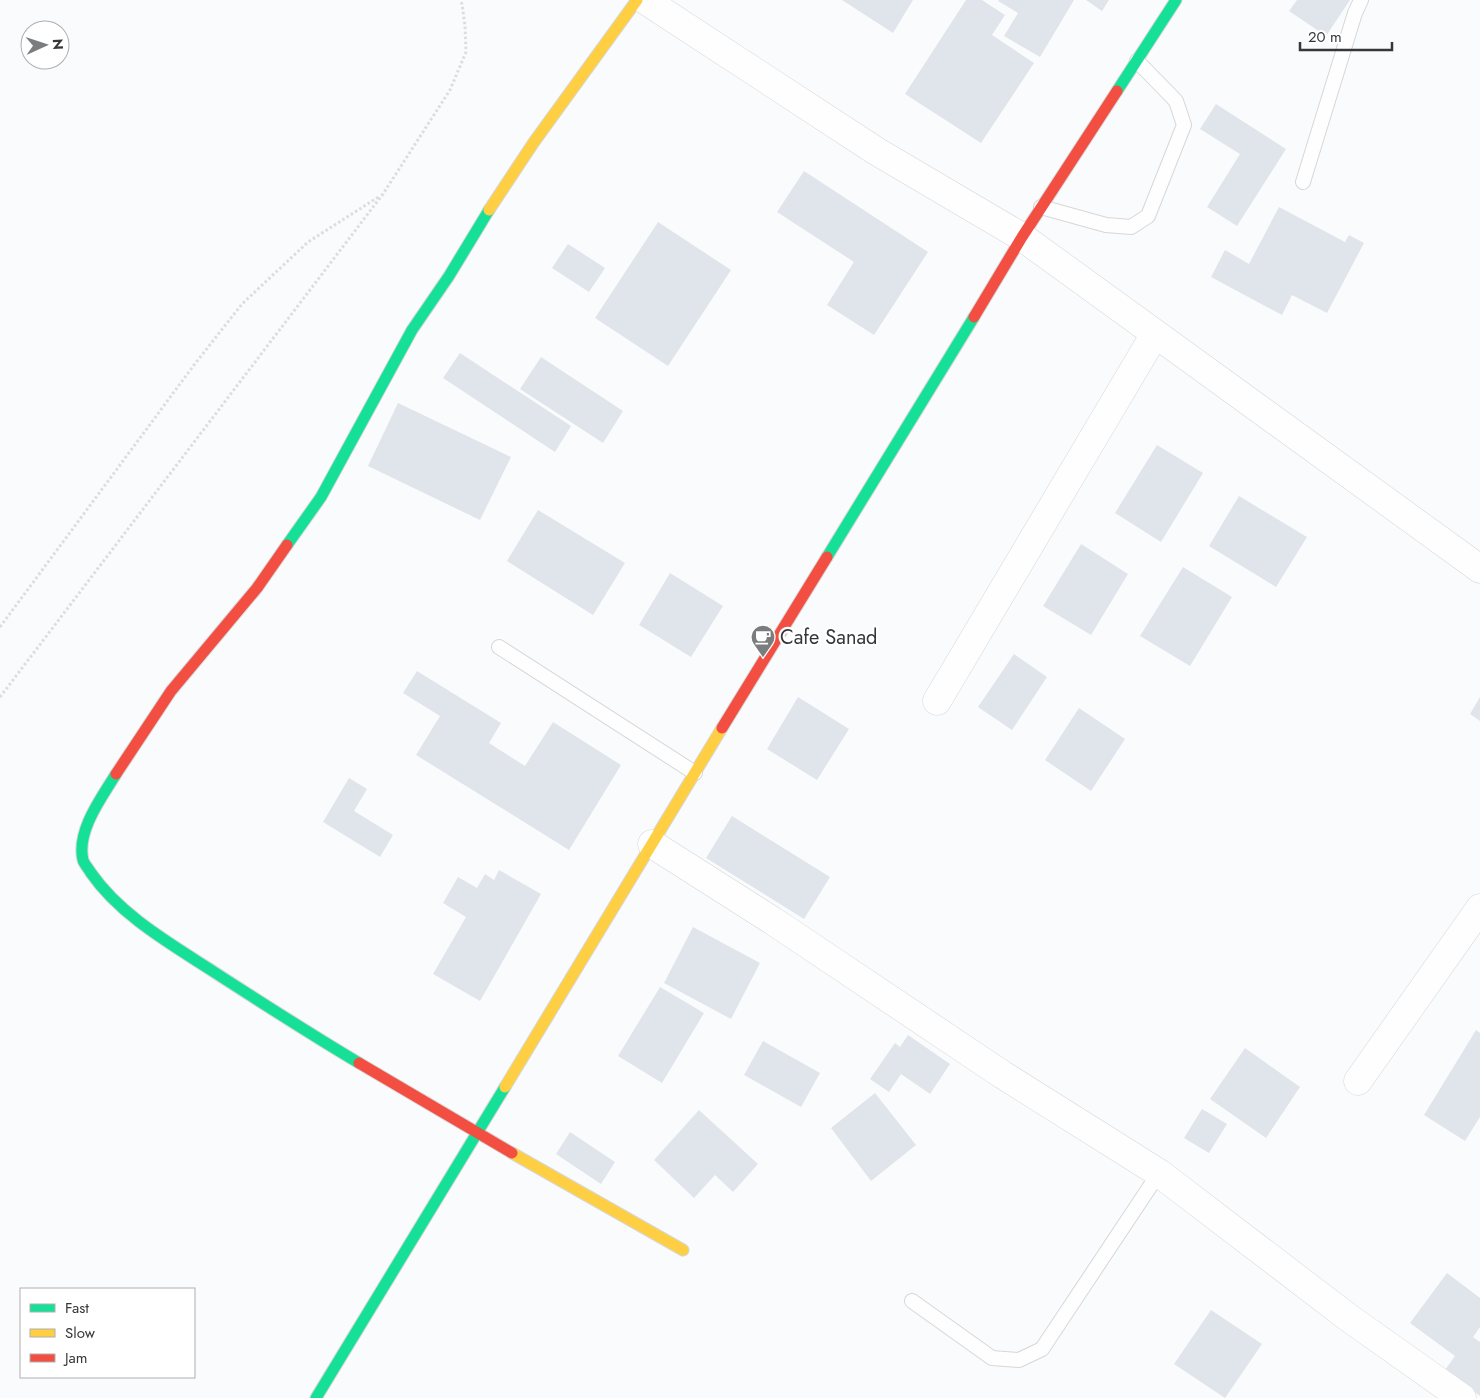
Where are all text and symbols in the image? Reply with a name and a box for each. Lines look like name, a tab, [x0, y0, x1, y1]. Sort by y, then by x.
north arrow	[20, 20, 70, 70]
scale bar	[1300, 20, 1392, 52]
text: 20 m	[1308, 26, 1342, 48]
text: N	[48, 38, 68, 50]
place label: Cafe Sanad	[780, 623, 877, 652]
cafe icon: Cafe Sanad	[750, 624, 776, 658]
legend	[20, 1288, 195, 1378]
text: Fast	[65, 1297, 89, 1319]
text: Slow	[65, 1322, 96, 1344]
text: Jam	[63, 1347, 88, 1369]

